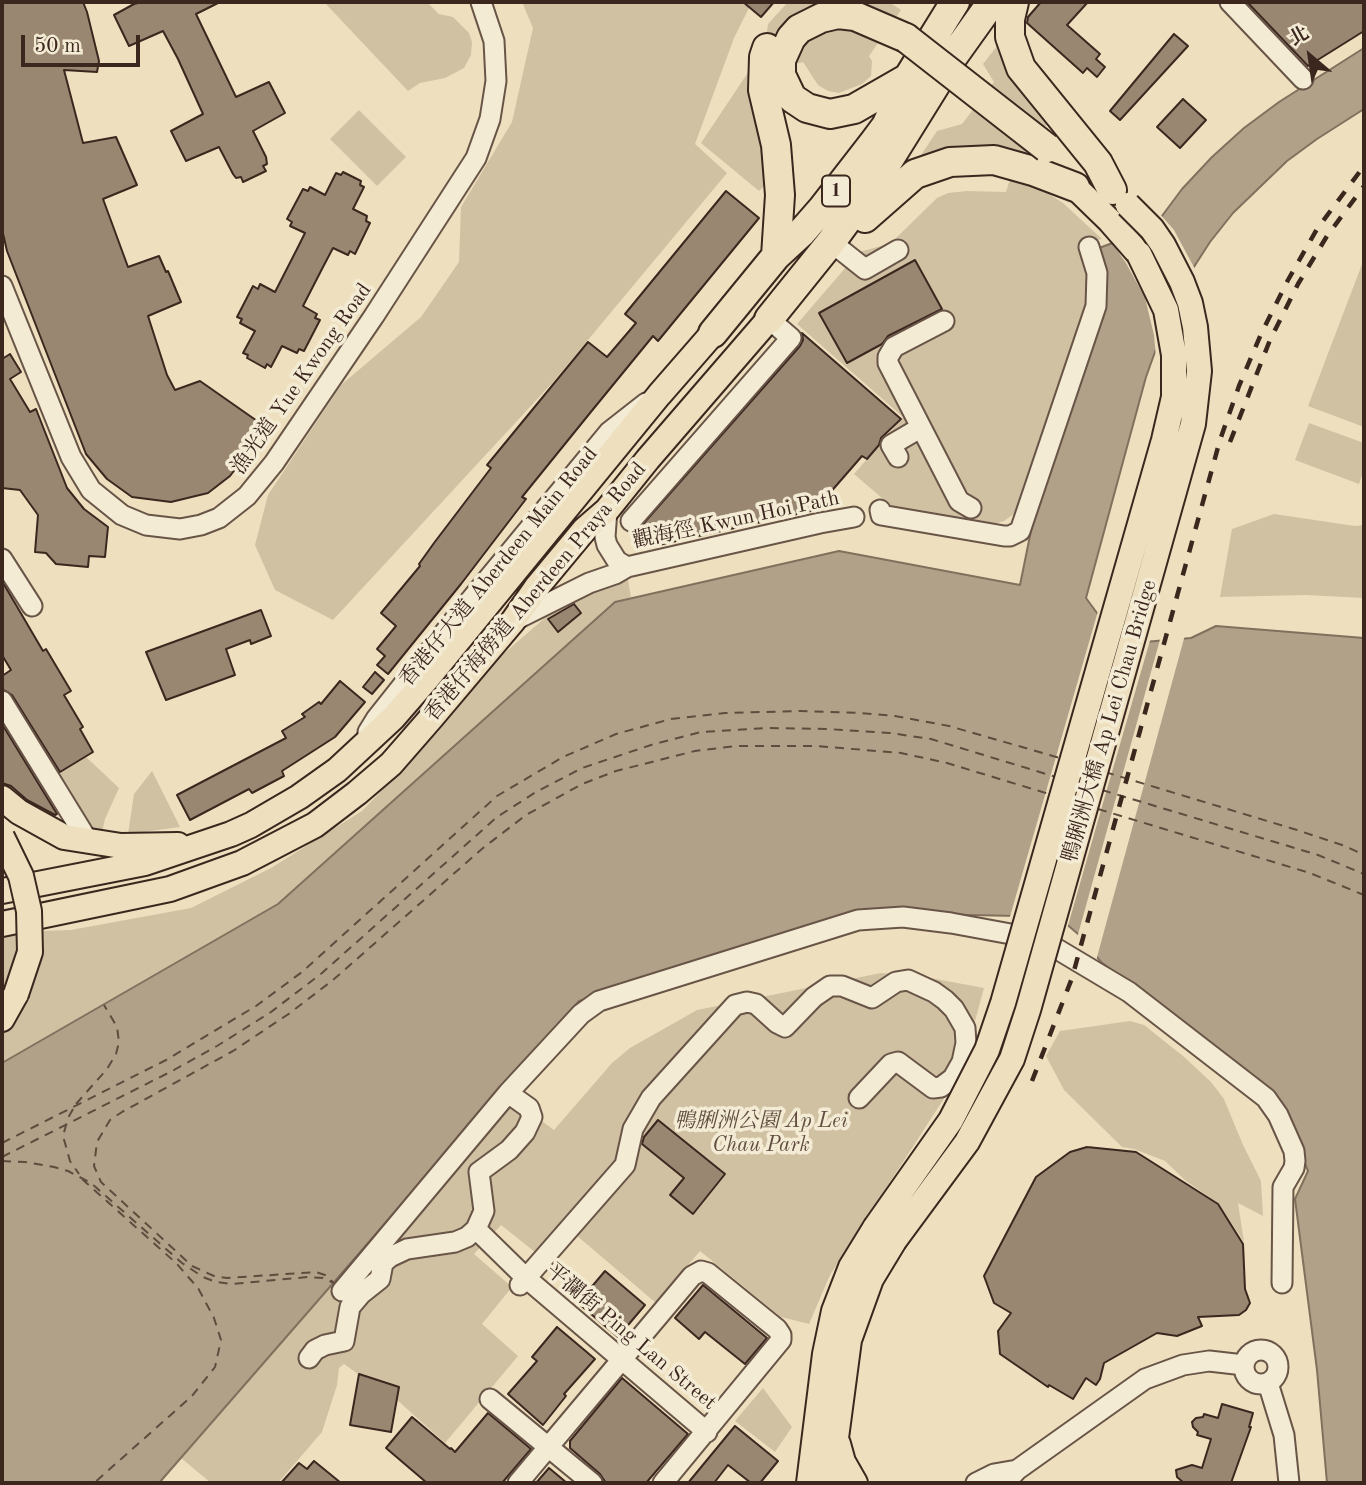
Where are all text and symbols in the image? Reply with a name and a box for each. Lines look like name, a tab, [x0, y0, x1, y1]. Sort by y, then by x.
scale bar	[24, 21, 144, 65]
north arrow	[1275, 21, 1345, 91]
text: 北	[1287, 24, 1312, 50]
text: 50 m	[34, 36, 81, 57]
road number: 1	[822, 176, 850, 206]
street label: 漁光道 Yue Kwong Road	[227, 279, 377, 479]
street label: 香港仔大道 Aberdeen Main Road	[394, 442, 604, 692]
street label: 香港仔海傍道 Aberdeen Praya Road	[420, 457, 652, 727]
street label: 觀海徑 Kwun Hoi Path	[630, 486, 842, 554]
street label: 鴨脷洲大橋 Ap Lei Chau Bridge	[1058, 577, 1162, 865]
park label: 鴨脷洲公園 Ap Lei Chau Park	[674, 1108, 848, 1158]
street label: 平瀾街 Ping Lan Street	[541, 1258, 721, 1416]

